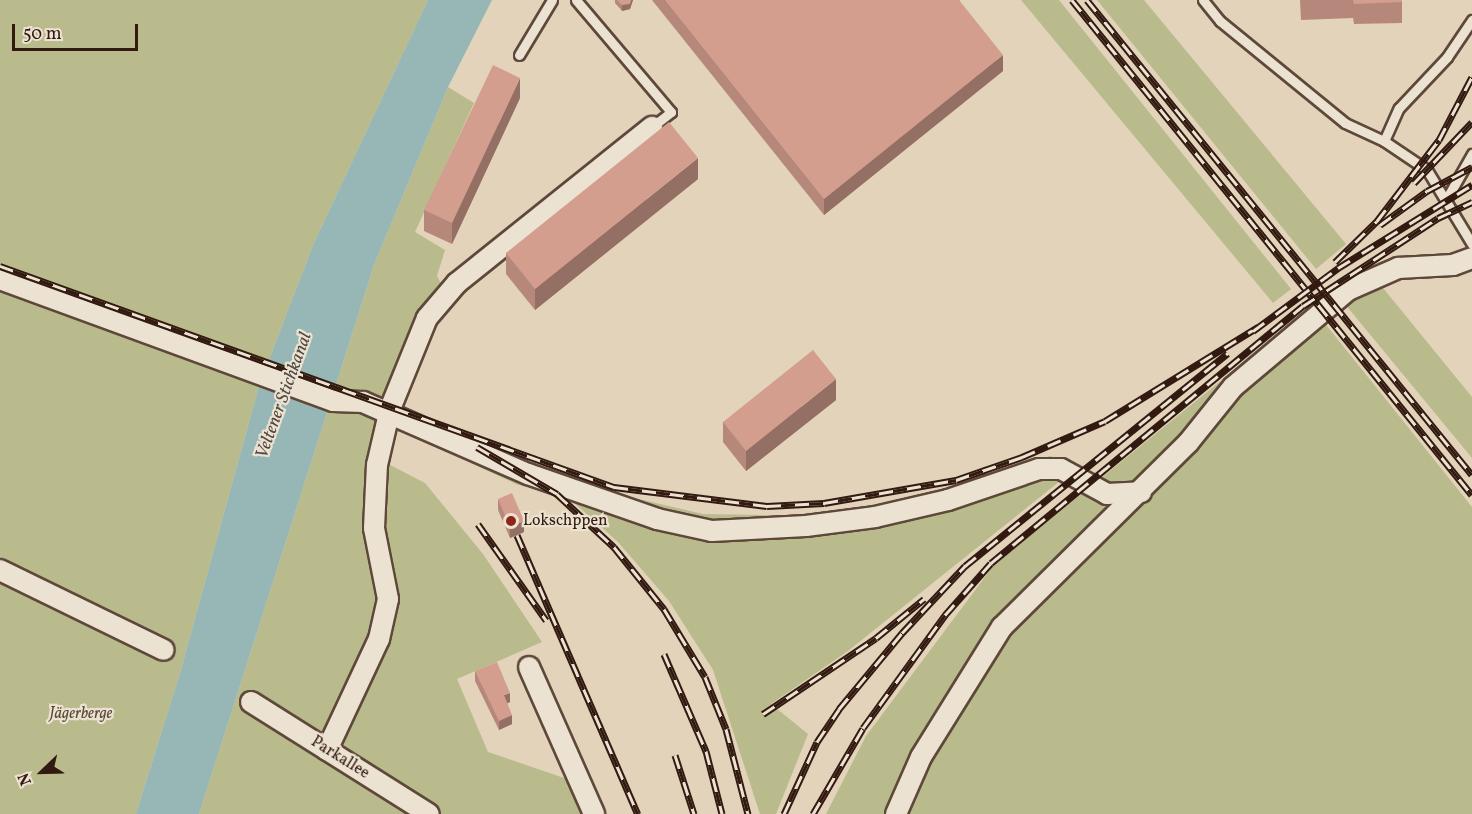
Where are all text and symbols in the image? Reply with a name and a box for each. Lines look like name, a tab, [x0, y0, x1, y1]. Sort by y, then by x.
scale bar	[15, 12, 141, 50]
text: 50 m	[23, 22, 62, 47]
water label: Veltener Stichkanal	[252, 330, 318, 462]
place label: Lokschppen	[523, 511, 608, 531]
marker: Lokschppen	[504, 514, 518, 528]
park label: Jägerberge	[50, 704, 112, 724]
street label: Parkallee	[307, 733, 373, 783]
north arrow	[12, 742, 72, 802]
text: N	[13, 769, 38, 789]

